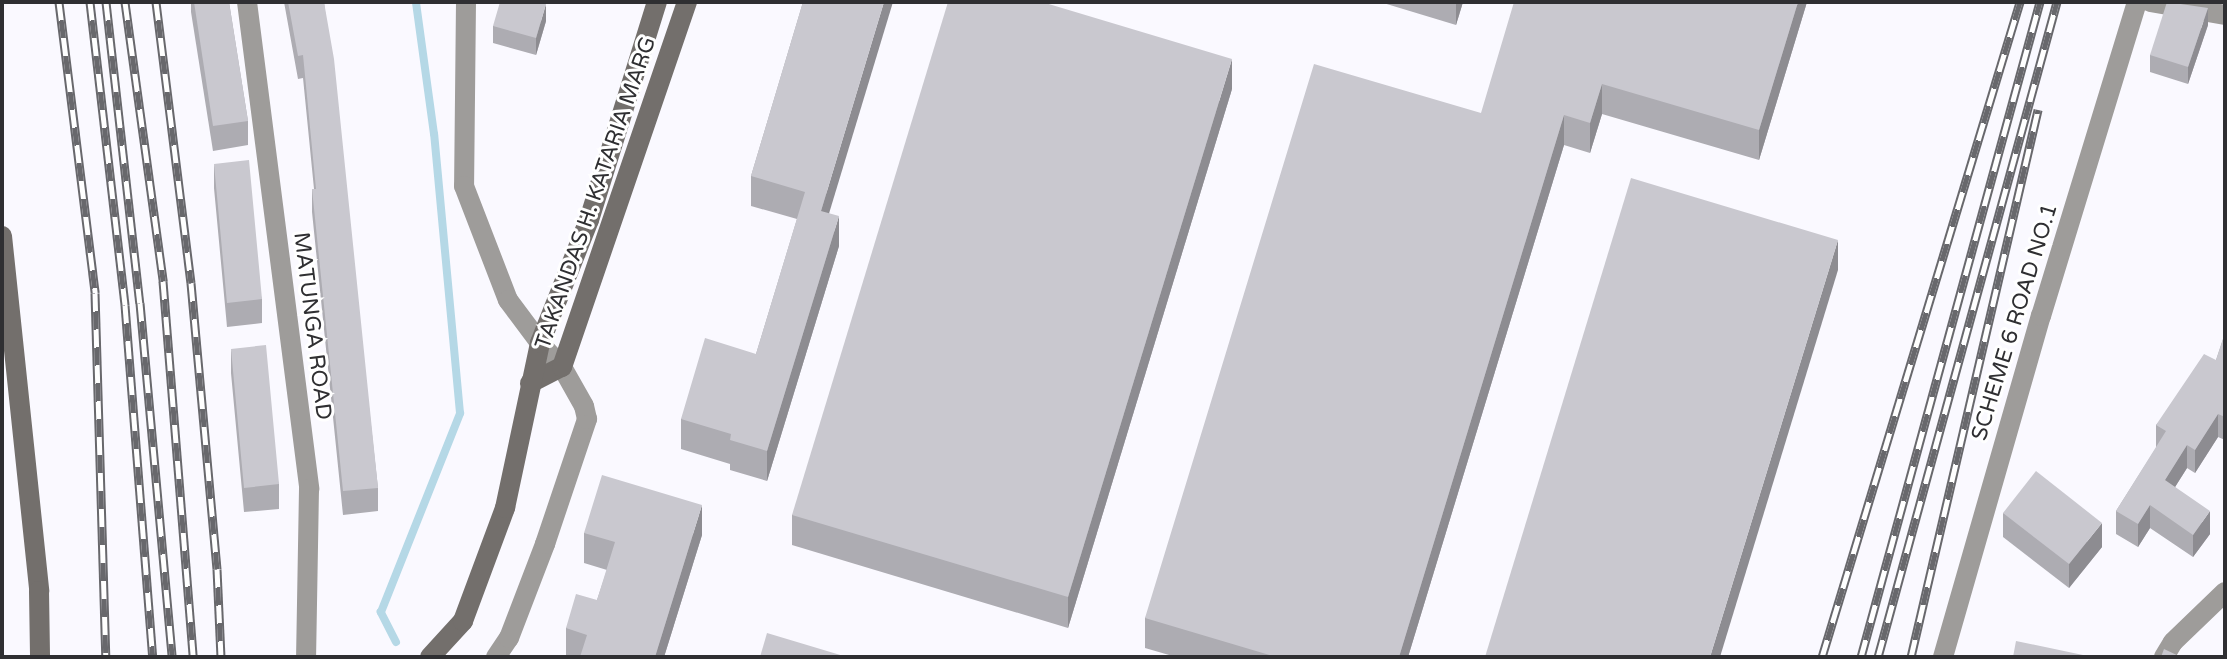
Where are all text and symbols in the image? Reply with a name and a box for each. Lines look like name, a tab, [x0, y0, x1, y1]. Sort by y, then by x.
street label: TAKANDAS H. KATARIA MARG	[530, 33, 662, 353]
street label: SCHEME 6 ROAD NO.1	[1966, 200, 2064, 444]
street label: MATUNGA ROAD	[287, 231, 337, 421]

